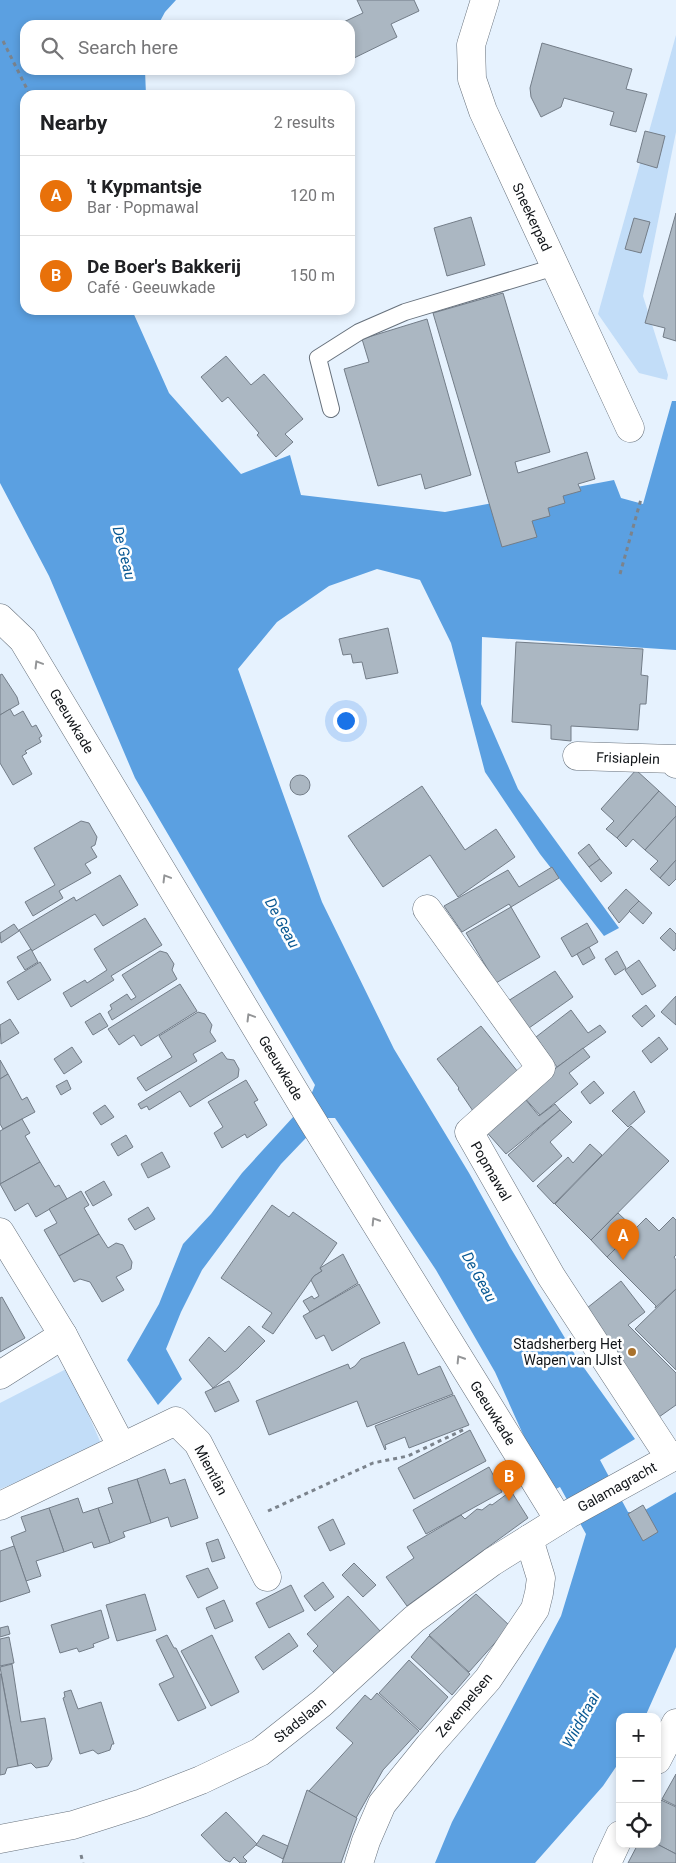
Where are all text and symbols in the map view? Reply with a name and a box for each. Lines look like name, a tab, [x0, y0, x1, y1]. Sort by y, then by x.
search box	[20, 20, 355, 75]
icon: search	[38, 34, 66, 62]
text: Search here	[78, 36, 178, 59]
text: Nearby	[40, 111, 107, 135]
text: 2 results	[274, 113, 335, 132]
text: 't Kypmantsje	[87, 175, 202, 198]
street label: Sneekerpad	[509, 180, 555, 254]
text: A	[51, 186, 61, 205]
text: 120 m	[290, 186, 335, 205]
text: Bar · Popmawal	[87, 198, 199, 217]
text: De Boer's Bakkerij	[87, 255, 241, 278]
text: B	[51, 266, 61, 285]
text: 150 m	[290, 266, 335, 285]
text: Café · Geeuwkade	[87, 278, 215, 297]
water label: De Geau	[109, 524, 139, 582]
one-way arrow	[34, 660, 44, 669]
street label: Geeuwkade	[46, 686, 98, 756]
your location	[333, 708, 359, 734]
street label: Frisiaplein	[596, 749, 660, 767]
one-way arrow	[163, 874, 173, 883]
water label: De Geau	[261, 895, 303, 951]
one-way arrow	[247, 1014, 257, 1023]
street label: Geeuwkade	[255, 1033, 307, 1103]
street label: Popmawal	[468, 1138, 514, 1204]
one-way arrow	[371, 1218, 381, 1227]
pin: A	[607, 1219, 639, 1260]
water label: De Geau	[458, 1249, 500, 1305]
place label: Stadsherberg Het Wapen van IJlst	[513, 1336, 622, 1368]
marker: Stadsherberg Het Wapen van IJlst	[626, 1346, 638, 1358]
one-way arrow	[457, 1356, 467, 1365]
street label: Geeuwkade	[467, 1378, 519, 1448]
street label: Mientlân	[191, 1442, 231, 1498]
street label: Galamagracht	[575, 1459, 660, 1515]
pin: B	[493, 1460, 525, 1501]
street label: Zevenpelsen	[433, 1670, 495, 1740]
water label: Wiiddraai	[558, 1689, 604, 1751]
street label: Stadslaan	[271, 1694, 329, 1746]
map controls	[616, 1713, 661, 1848]
button: +	[616, 1713, 661, 1758]
button: −	[616, 1758, 661, 1803]
button: locate	[616, 1803, 661, 1848]

